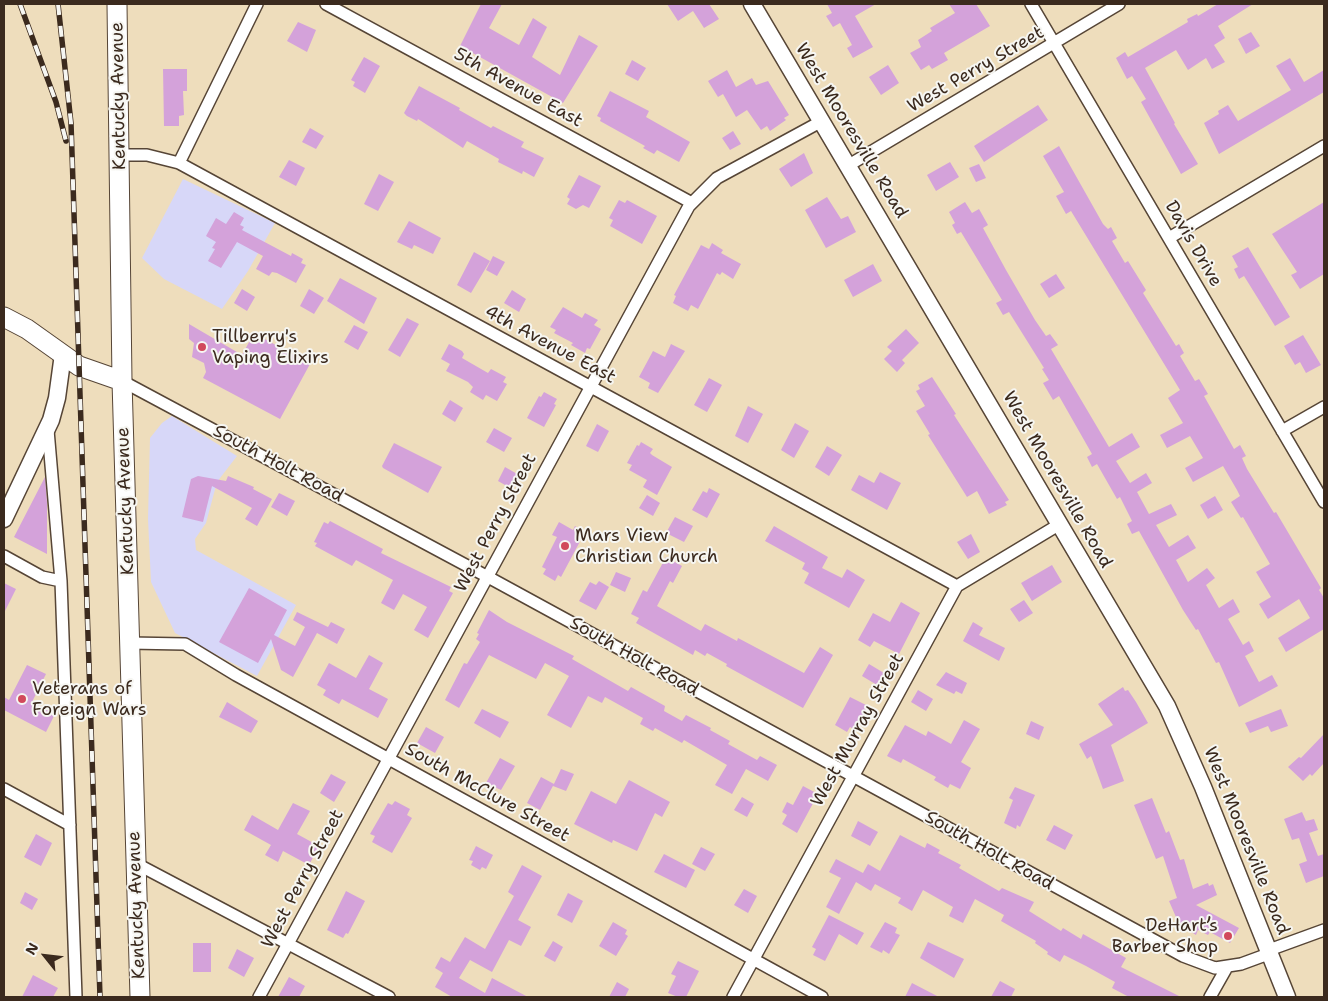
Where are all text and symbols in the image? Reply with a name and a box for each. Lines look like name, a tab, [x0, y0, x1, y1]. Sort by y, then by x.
street label: Kentucky Avenue	[107, 22, 131, 170]
street label: West Perry Street	[904, 22, 1048, 118]
street label: West Mooresville Road	[790, 40, 912, 222]
street label: 5th Avenue East	[450, 44, 586, 132]
street label: Davis Drive	[1160, 197, 1226, 291]
street label: 4th Avenue East	[481, 301, 619, 389]
place label: Tillberry's Vaping Elixirs	[212, 326, 329, 368]
marker: Tillberry's Vaping Elixirs	[196, 341, 208, 353]
street label: West Mooresville Road	[998, 388, 1116, 572]
street label: South Holt Road	[209, 421, 347, 507]
street label: Kentucky Avenue	[113, 427, 139, 575]
street label: West Perry Street	[450, 450, 542, 596]
place label: Mars View Christian Church	[575, 525, 718, 568]
marker: Mars View Christian Church	[559, 540, 571, 552]
street label: South Holt Road	[566, 613, 702, 701]
street label: West Murray Street	[807, 649, 909, 811]
place label: Veterans of Foreign Wars	[32, 678, 147, 721]
marker: Veterans of Foreign Wars	[16, 693, 28, 705]
street label: South McClure Street	[401, 739, 573, 847]
street label: West Mooresville Road	[1198, 744, 1294, 938]
street label: West Perry Street	[257, 806, 349, 952]
street label: South Holt Road	[921, 807, 1057, 895]
street label: Kentucky Avenue	[124, 831, 150, 979]
place label: DeHart’s Barber Shop	[1112, 915, 1218, 958]
marker: DeHart’s Barber Shop	[1222, 930, 1234, 942]
north arrow	[20, 931, 70, 981]
text: N	[21, 940, 42, 958]

